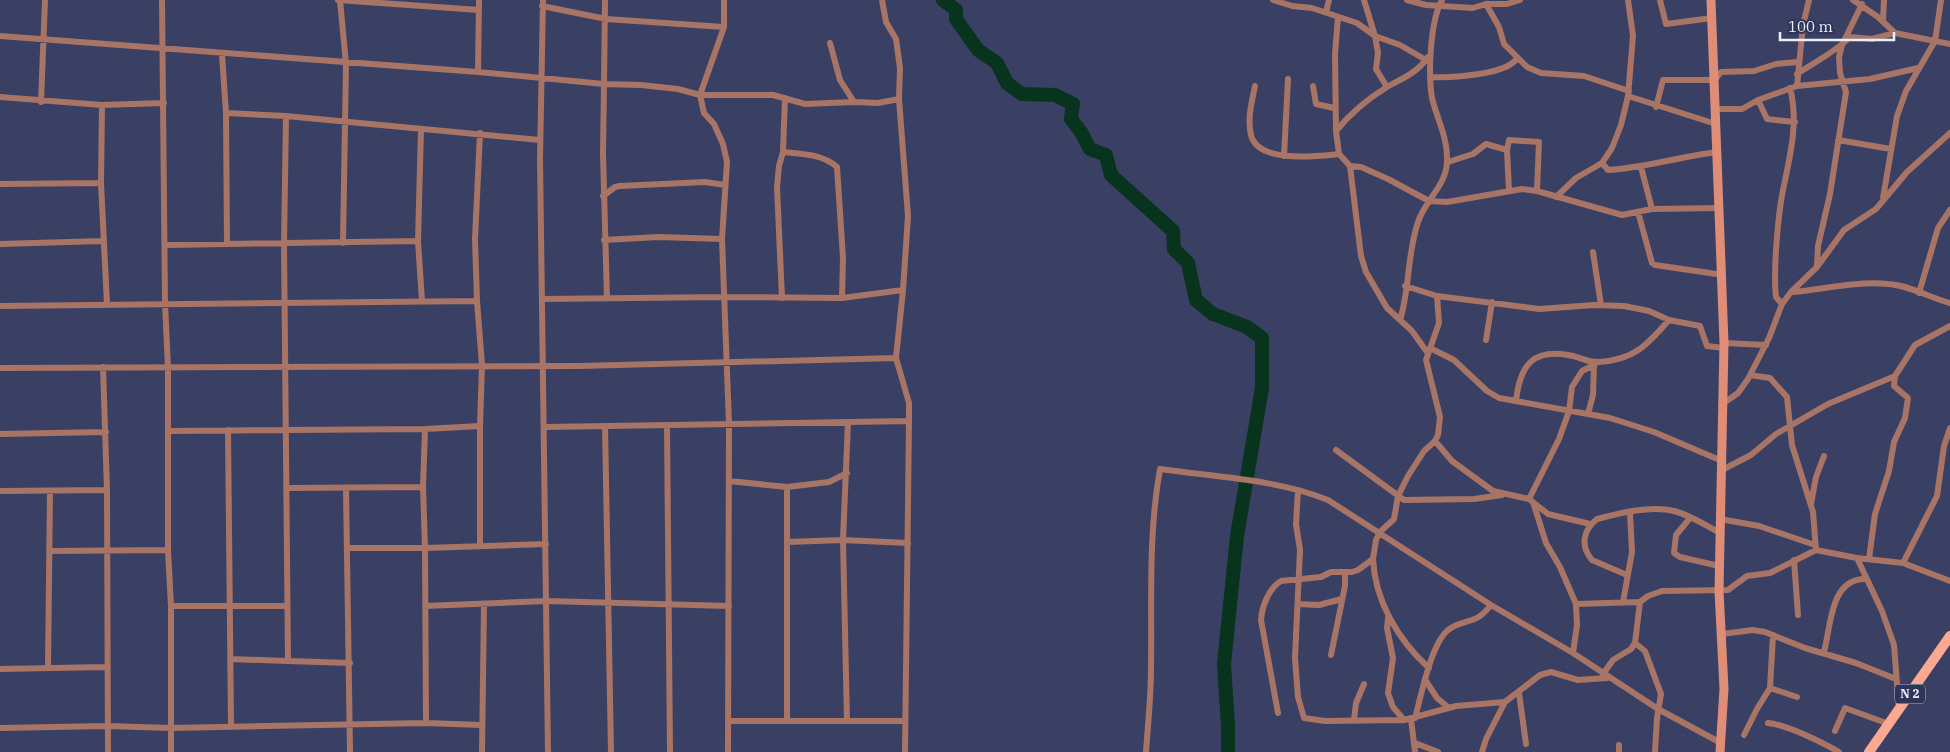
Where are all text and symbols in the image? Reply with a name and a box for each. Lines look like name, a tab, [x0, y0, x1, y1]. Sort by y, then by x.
scale bar	[1780, 10, 1894, 42]
text: 100 m	[1788, 17, 1833, 36]
road number: N 2	[1895, 684, 1925, 704]

